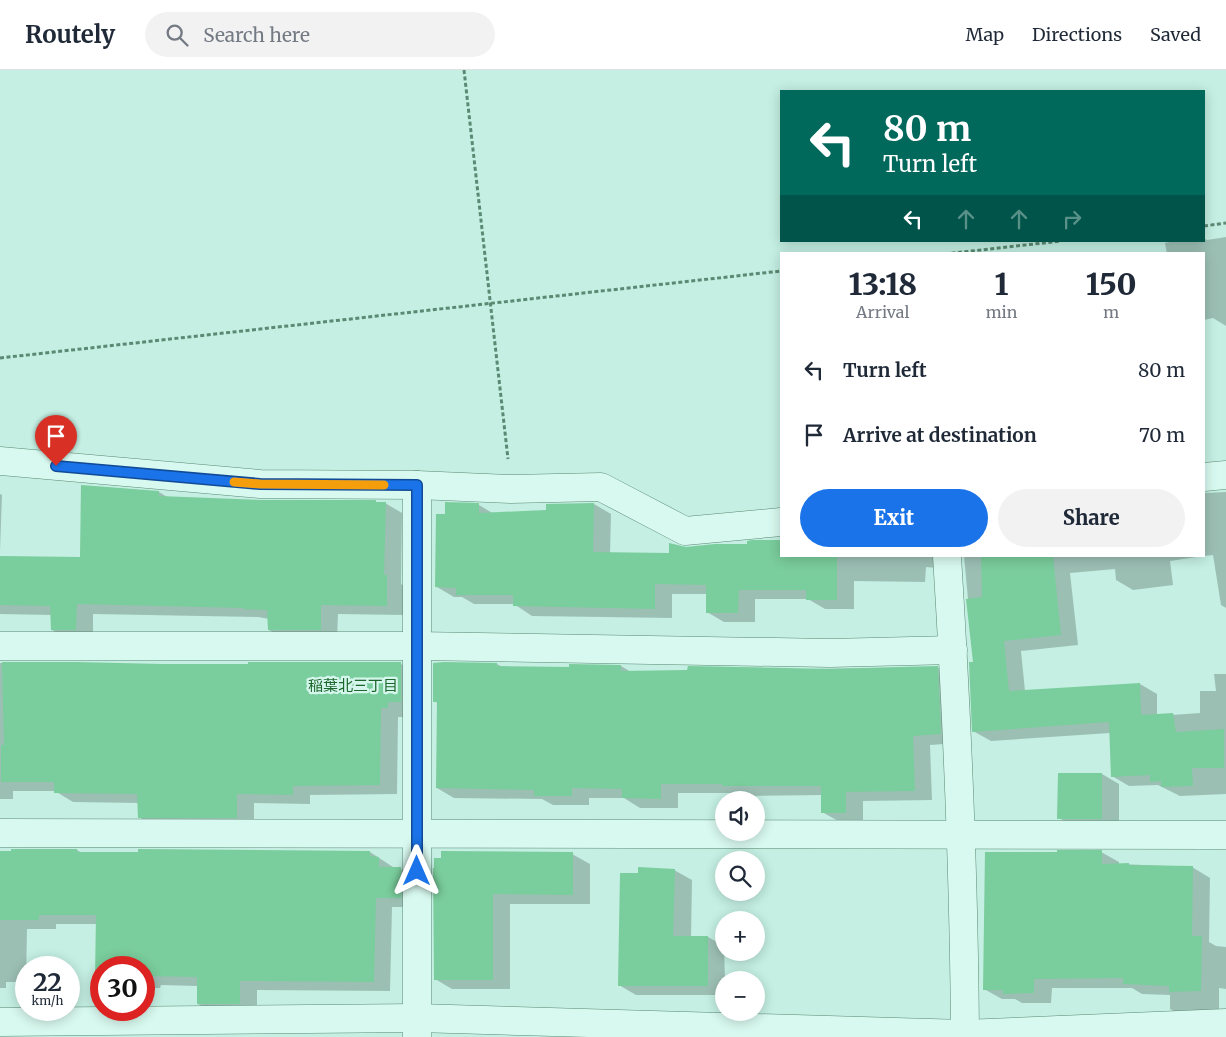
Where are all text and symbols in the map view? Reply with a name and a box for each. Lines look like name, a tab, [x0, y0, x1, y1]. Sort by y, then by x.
search box	[145, 12, 495, 57]
text: Routely	[25, 19, 115, 50]
icon: search	[163, 21, 191, 49]
text: Search here	[203, 23, 310, 47]
text: Map	[966, 23, 1004, 46]
text: Directions	[1032, 23, 1122, 46]
text: Saved	[1150, 23, 1201, 46]
text: 80 m	[883, 107, 971, 151]
icon: left	[800, 110, 865, 175]
text: Turn left	[883, 150, 977, 178]
icon: left	[899, 205, 927, 233]
icon: ahead	[952, 205, 980, 233]
icon: ahead	[1005, 205, 1033, 233]
icon: right	[1058, 205, 1086, 233]
text: 13:18	[849, 265, 917, 303]
text: 1	[994, 265, 1009, 303]
text: 150	[1086, 265, 1136, 303]
text: Arrival	[856, 302, 910, 322]
text: min	[986, 302, 1017, 322]
text: m	[1103, 302, 1119, 322]
icon: left	[800, 356, 828, 384]
text: Turn left	[843, 358, 927, 382]
text: 80 m	[1138, 358, 1185, 382]
pin	[35, 415, 77, 466]
icon: arrive	[800, 421, 828, 449]
icon: arrive	[42, 422, 70, 450]
text: Arrive at destination	[843, 423, 1037, 447]
text: 70 m	[1139, 423, 1185, 447]
button: Exit	[800, 489, 988, 547]
button: Share	[998, 489, 1185, 547]
district label: 稲葉北三丁目	[308, 676, 398, 695]
map controls	[715, 791, 765, 1021]
button: sound	[715, 791, 765, 841]
position arrow	[390, 844, 442, 896]
button: search	[715, 851, 765, 901]
button: +	[715, 911, 765, 961]
speed limit sign: 30	[90, 956, 155, 1021]
text: 22	[33, 966, 62, 998]
button: −	[715, 971, 765, 1021]
text: km/h	[32, 993, 63, 1008]

